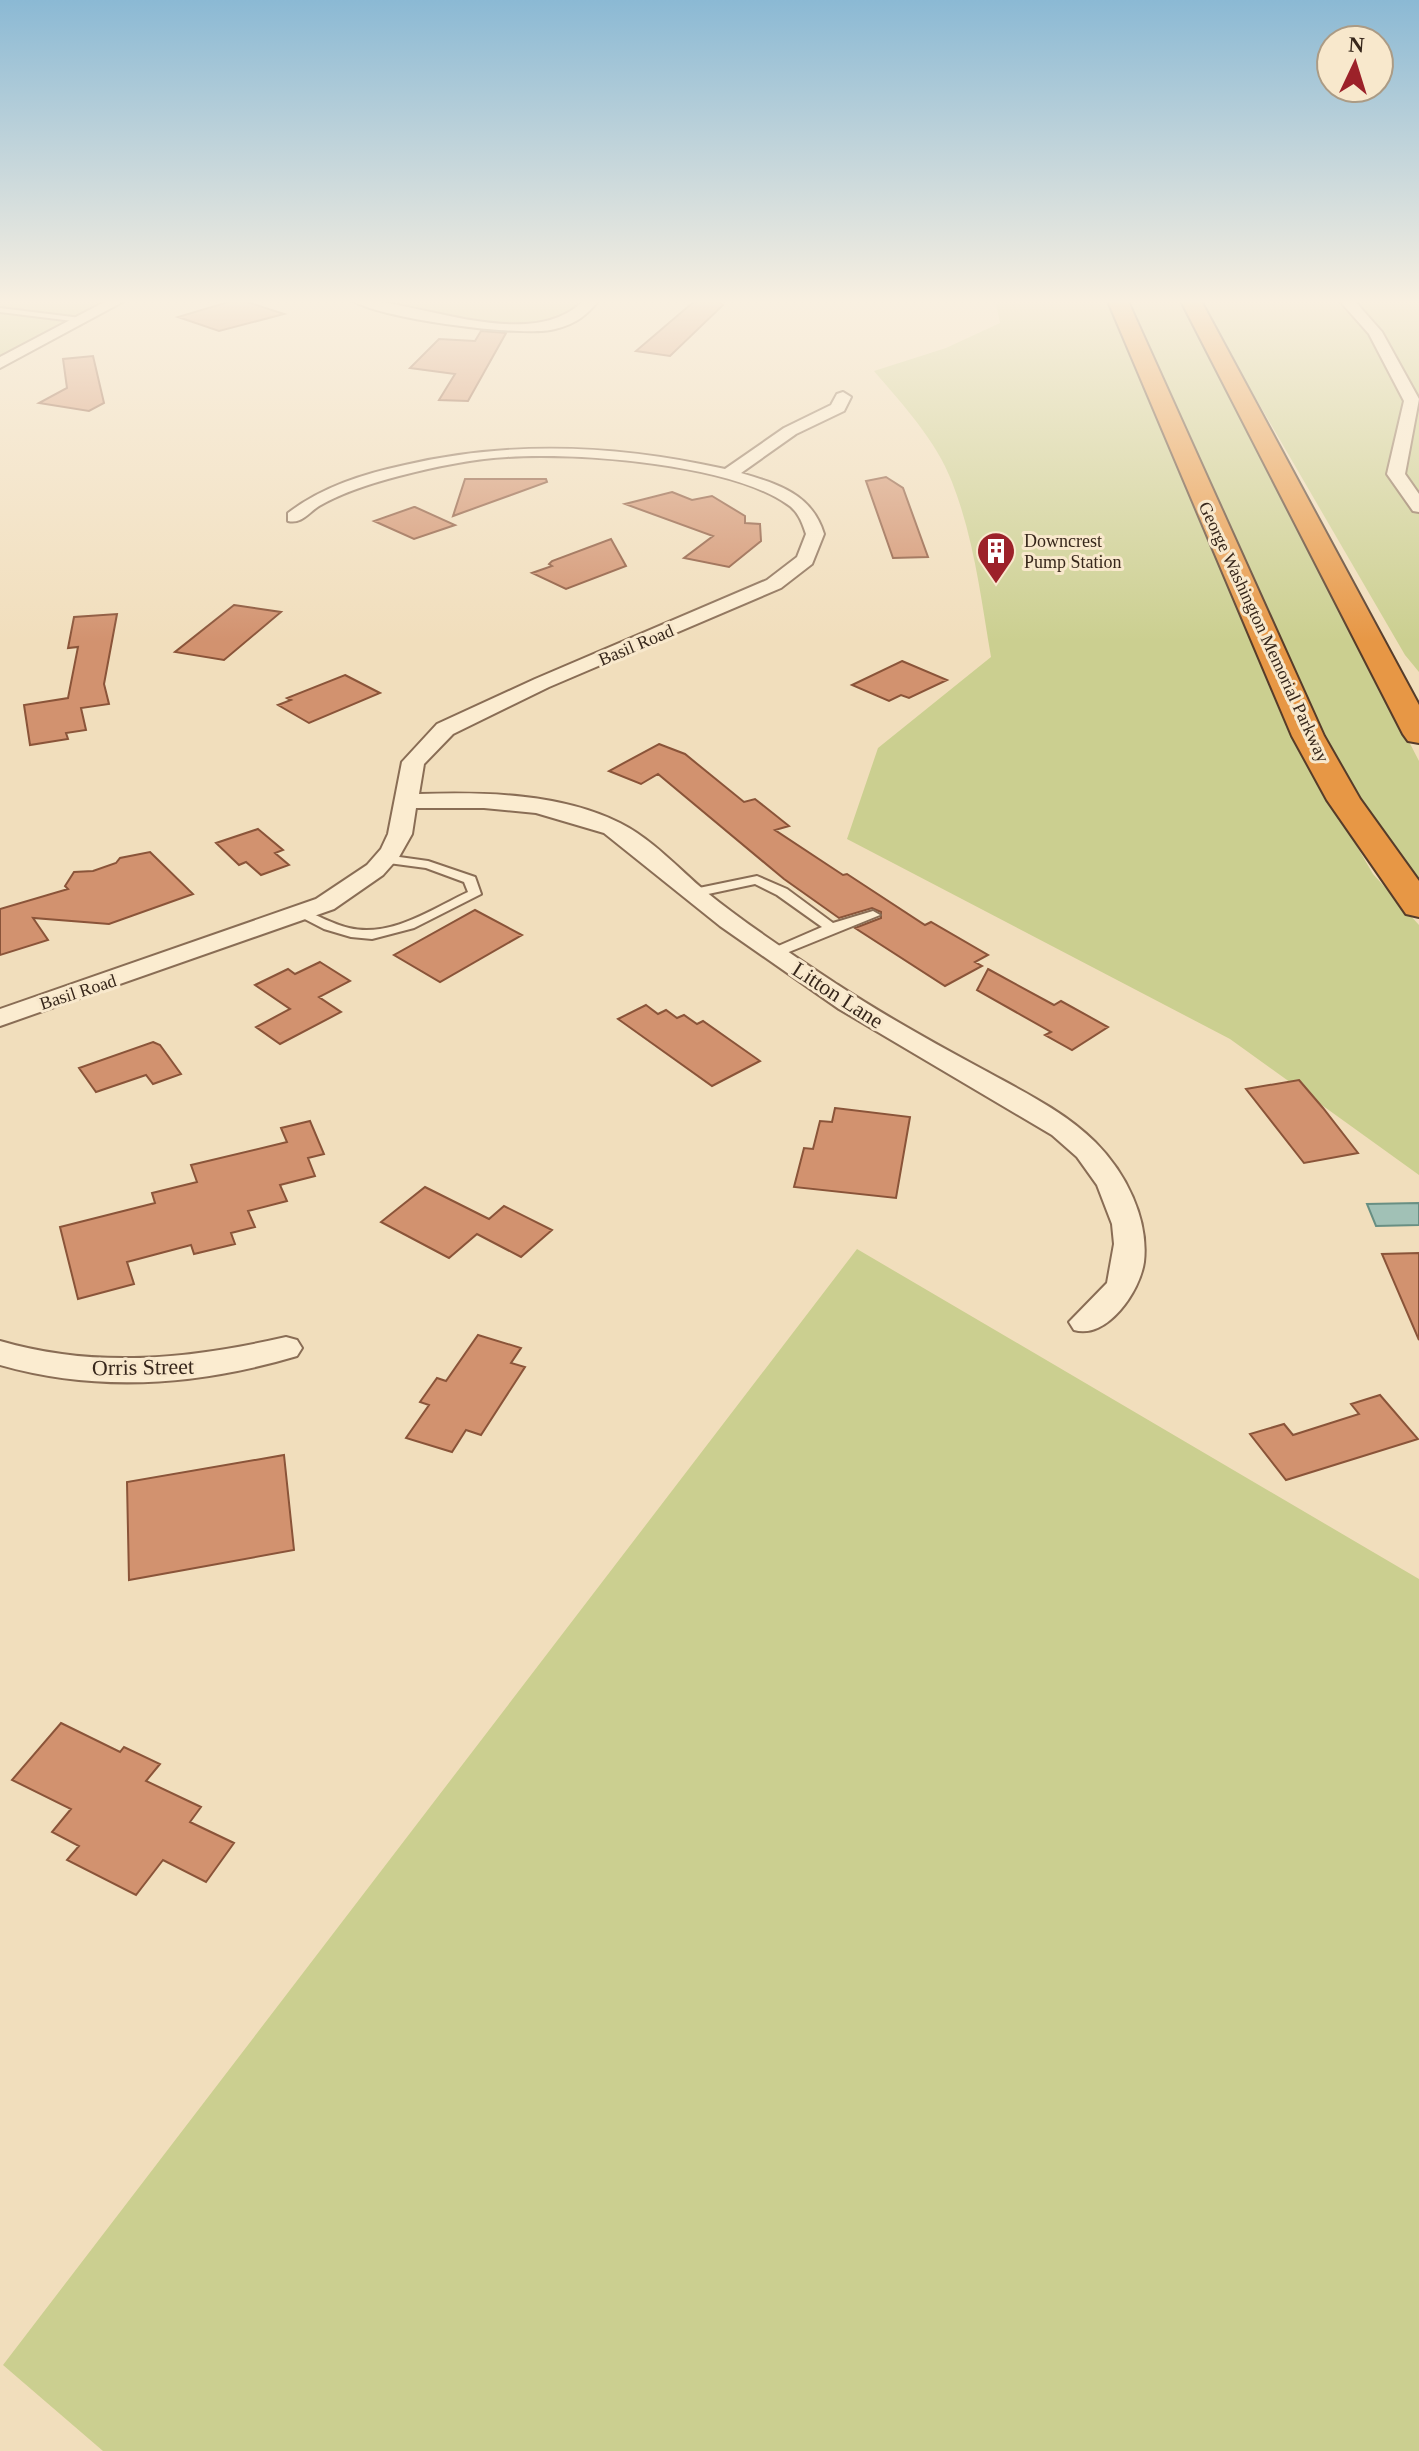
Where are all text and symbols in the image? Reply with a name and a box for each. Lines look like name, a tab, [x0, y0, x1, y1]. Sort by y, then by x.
north arrow	[1315, 24, 1395, 104]
text: N	[1348, 32, 1365, 58]
street label: George Washington Memorial Parkway	[1195, 498, 1333, 766]
building icon: Downcrest Pump Station	[975, 530, 1017, 585]
place label: Downcrest Pump Station	[1024, 531, 1122, 572]
street label: Basil Road	[596, 620, 676, 670]
street label: Litton Lane	[788, 956, 888, 1034]
street label: Basil Road	[37, 970, 119, 1014]
street label: Orris Street	[92, 1354, 194, 1380]

